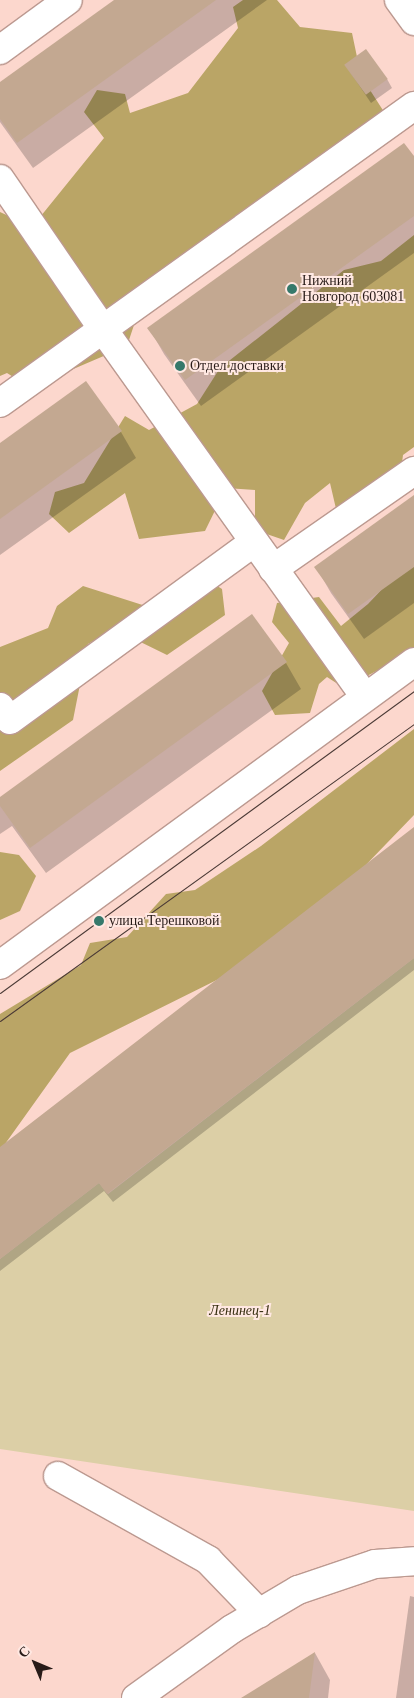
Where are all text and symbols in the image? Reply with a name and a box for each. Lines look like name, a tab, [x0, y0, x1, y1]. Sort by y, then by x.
place label: Нижний Новгород 603081	[302, 273, 404, 306]
marker: Нижний Новгород 603081	[286, 283, 298, 295]
place label: Отдел доставки	[190, 358, 284, 374]
marker: Отдел доставки	[174, 360, 186, 372]
place label: улица Терешковой	[109, 913, 219, 929]
marker: улица Терешковой	[93, 915, 105, 927]
park label: Ленинец-1	[209, 1303, 271, 1319]
north arrow	[10, 1638, 60, 1688]
text: С	[15, 1643, 33, 1661]

